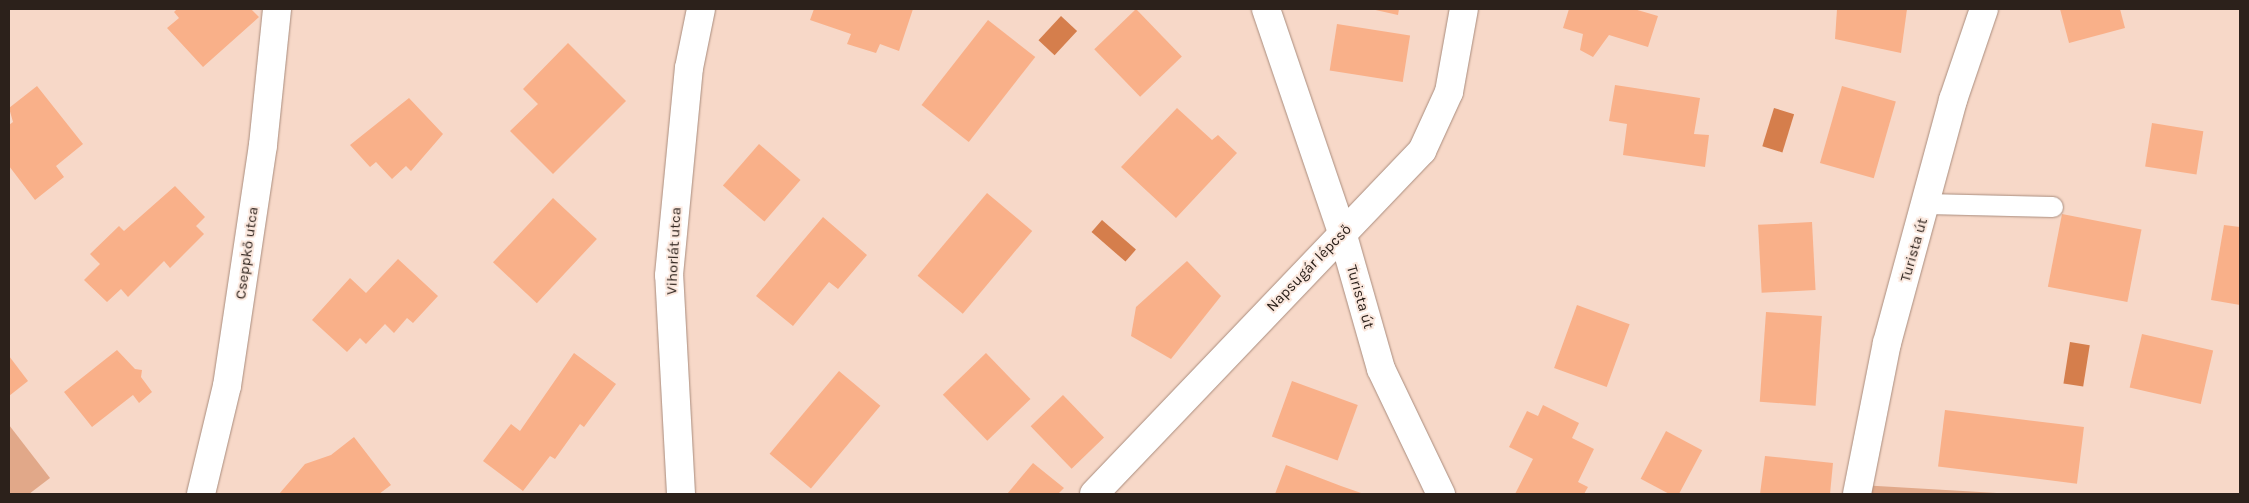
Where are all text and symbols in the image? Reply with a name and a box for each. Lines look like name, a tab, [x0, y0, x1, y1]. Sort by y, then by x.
street label: Cseppkő utca	[232, 206, 262, 300]
street label: Vihorlát utca	[663, 207, 685, 295]
street label: Turista út	[1896, 216, 1932, 284]
street label: Napsugár lépcső	[1263, 221, 1355, 315]
street label: Turista út	[1342, 263, 1378, 331]

